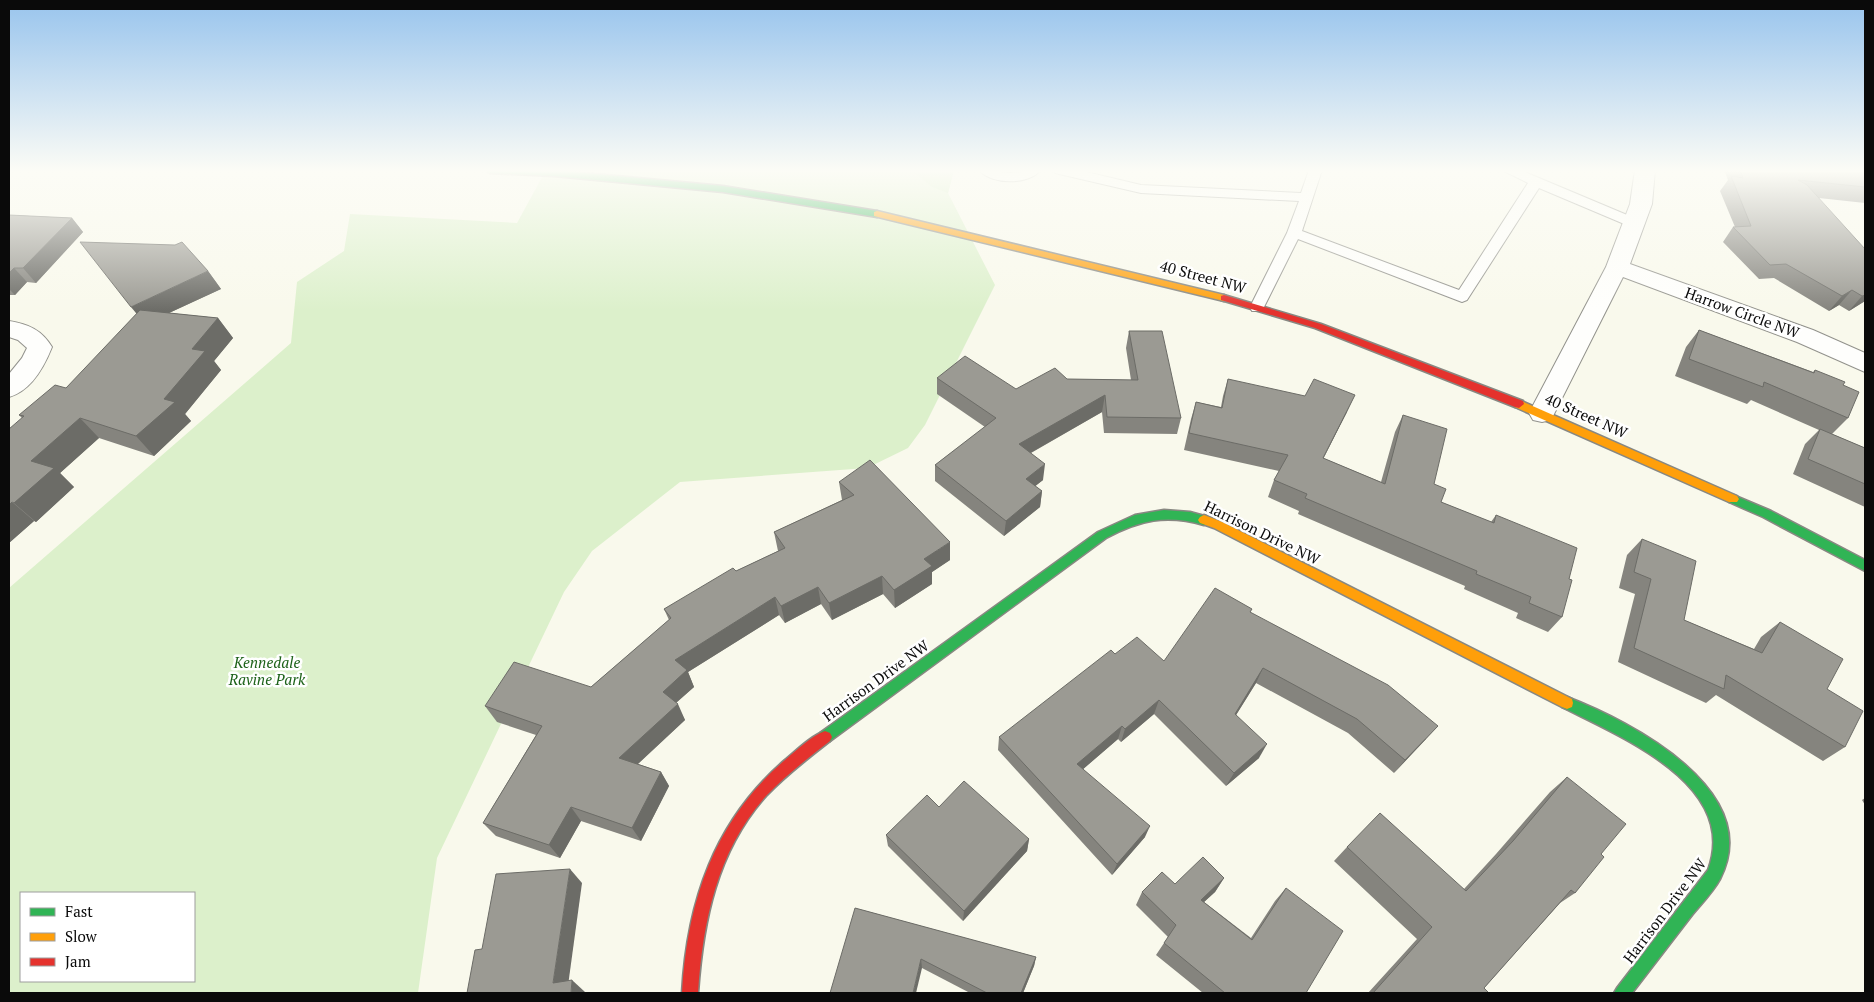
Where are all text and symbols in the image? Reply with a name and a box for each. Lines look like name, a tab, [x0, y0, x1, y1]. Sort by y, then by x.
street label: 40 Street NW	[1158, 255, 1249, 297]
street label: Harrow Circle NW	[1682, 282, 1803, 342]
street label: 40 Street NW	[1542, 388, 1632, 443]
street label: Harrison Drive NW	[1201, 495, 1324, 569]
street label: Harrison Drive NW	[818, 634, 933, 725]
park label: Kennedale Ravine Park	[228, 652, 306, 689]
street label: Harrison Drive NW	[1618, 853, 1711, 967]
legend	[20, 892, 195, 982]
text: Fast	[65, 901, 93, 921]
text: Slow	[65, 926, 98, 946]
text: Jam	[65, 951, 91, 971]

